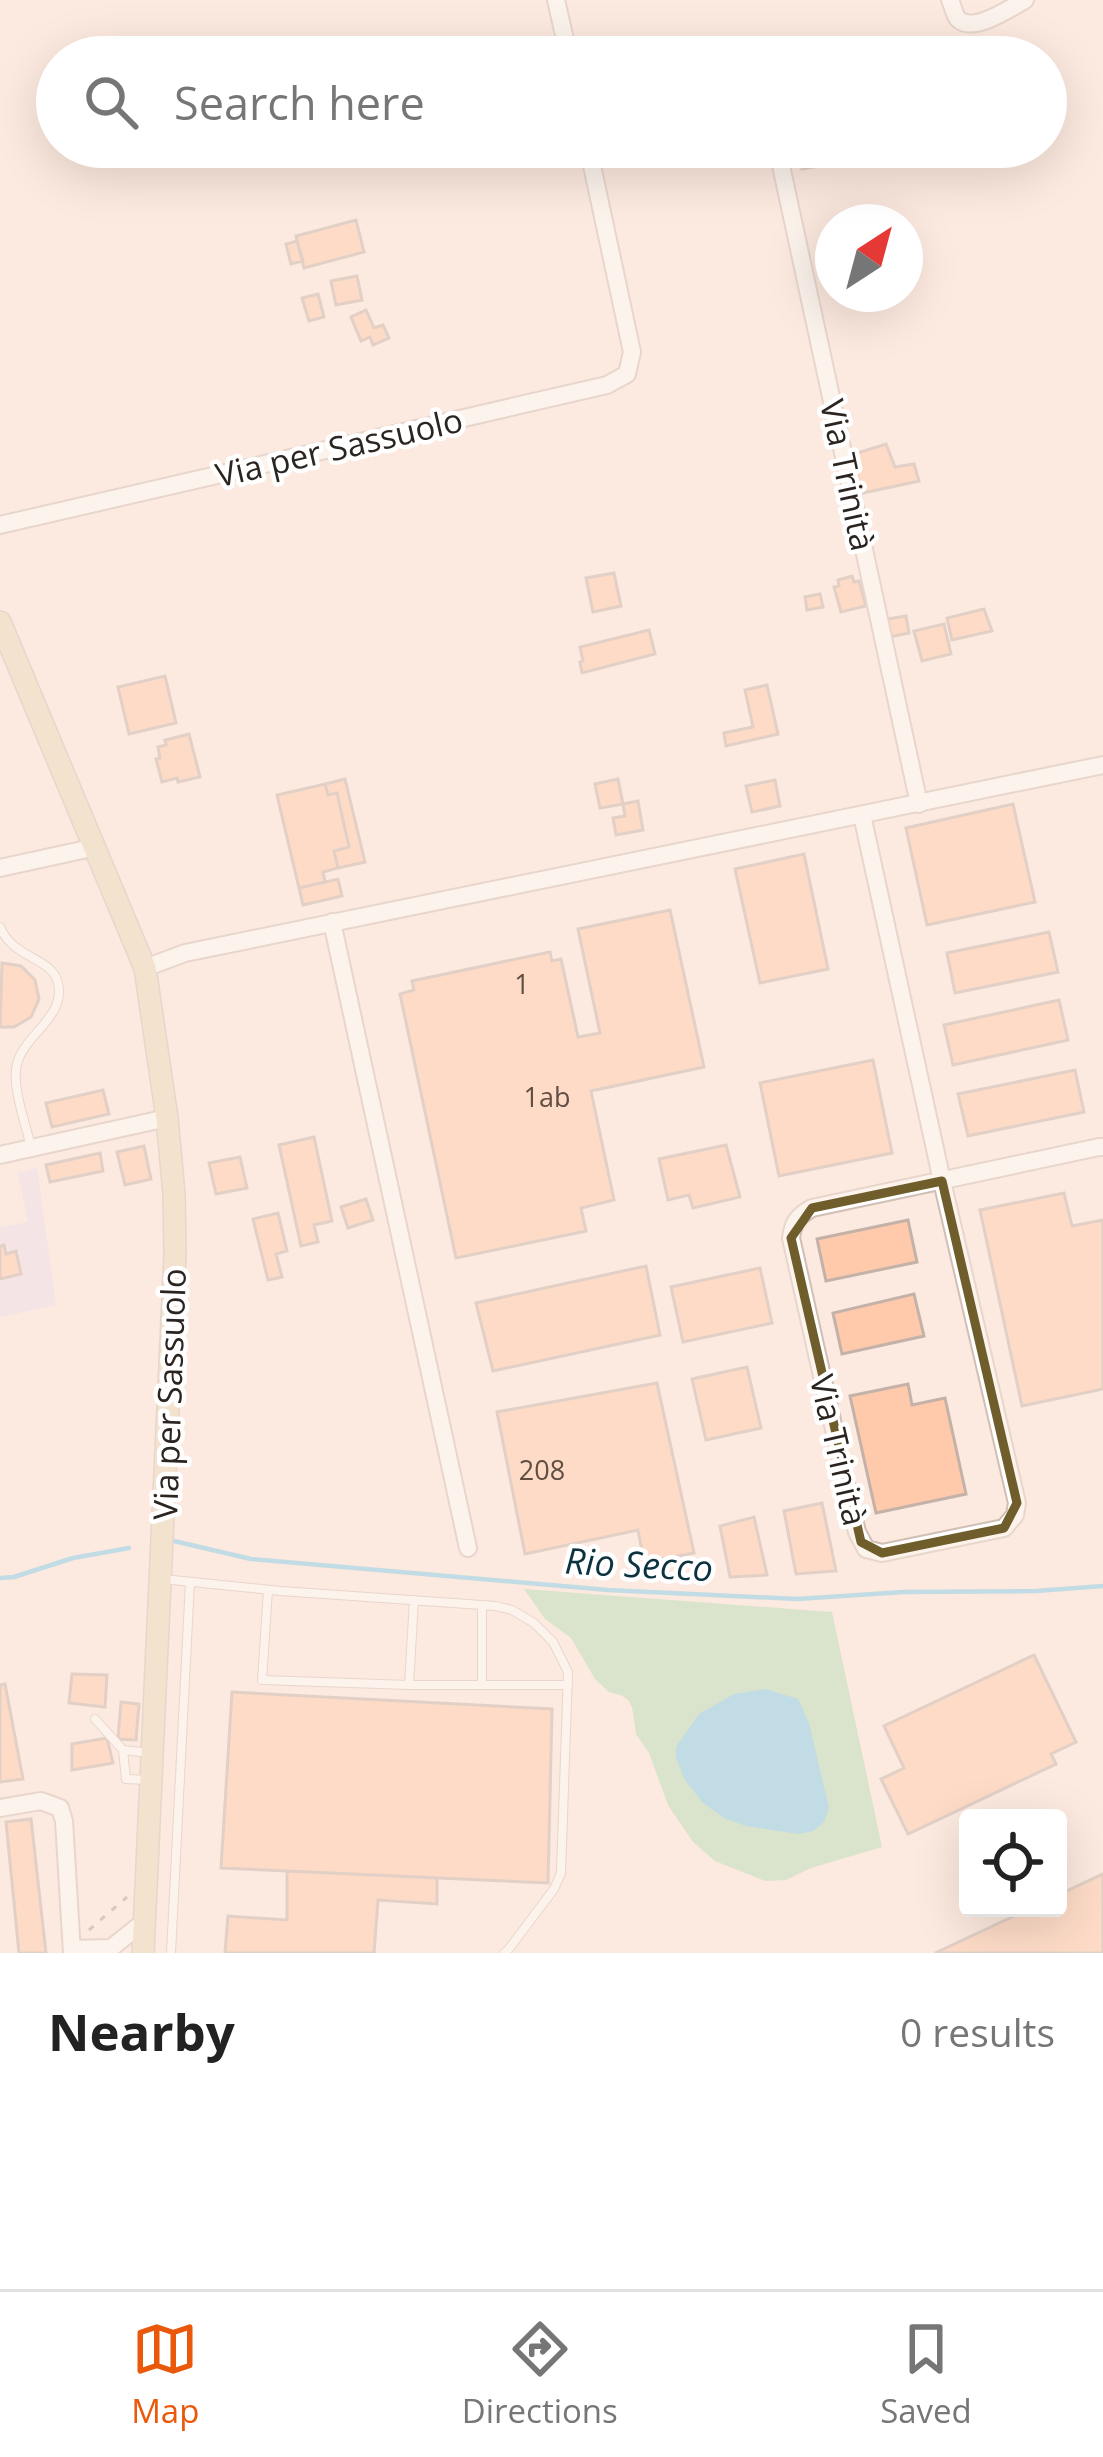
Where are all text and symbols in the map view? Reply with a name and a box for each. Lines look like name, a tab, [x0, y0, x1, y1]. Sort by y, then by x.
search box	[36, 36, 1067, 168]
icon: search	[78, 69, 144, 135]
text: Search here	[174, 72, 425, 133]
north arrow	[815, 204, 923, 312]
street label: Via Trinità	[810, 395, 886, 555]
street label: Via per Sassuolo	[211, 397, 467, 497]
house number: 1	[514, 965, 530, 1002]
house number: 1ab	[524, 1078, 570, 1115]
street label: Via per Sassuolo	[142, 1267, 196, 1521]
street label: Via Trinità	[800, 1370, 878, 1530]
house number: 208	[519, 1451, 565, 1488]
water label: Rio Secco	[564, 1536, 714, 1592]
map controls	[959, 1809, 1067, 1917]
button: locate	[959, 1809, 1067, 1917]
text: Nearby	[48, 1996, 235, 2066]
text: 0 results	[900, 2005, 1055, 2058]
tab: Map	[131, 2316, 199, 2433]
tab: Directions	[462, 2316, 618, 2433]
tab: Saved	[880, 2316, 972, 2433]

